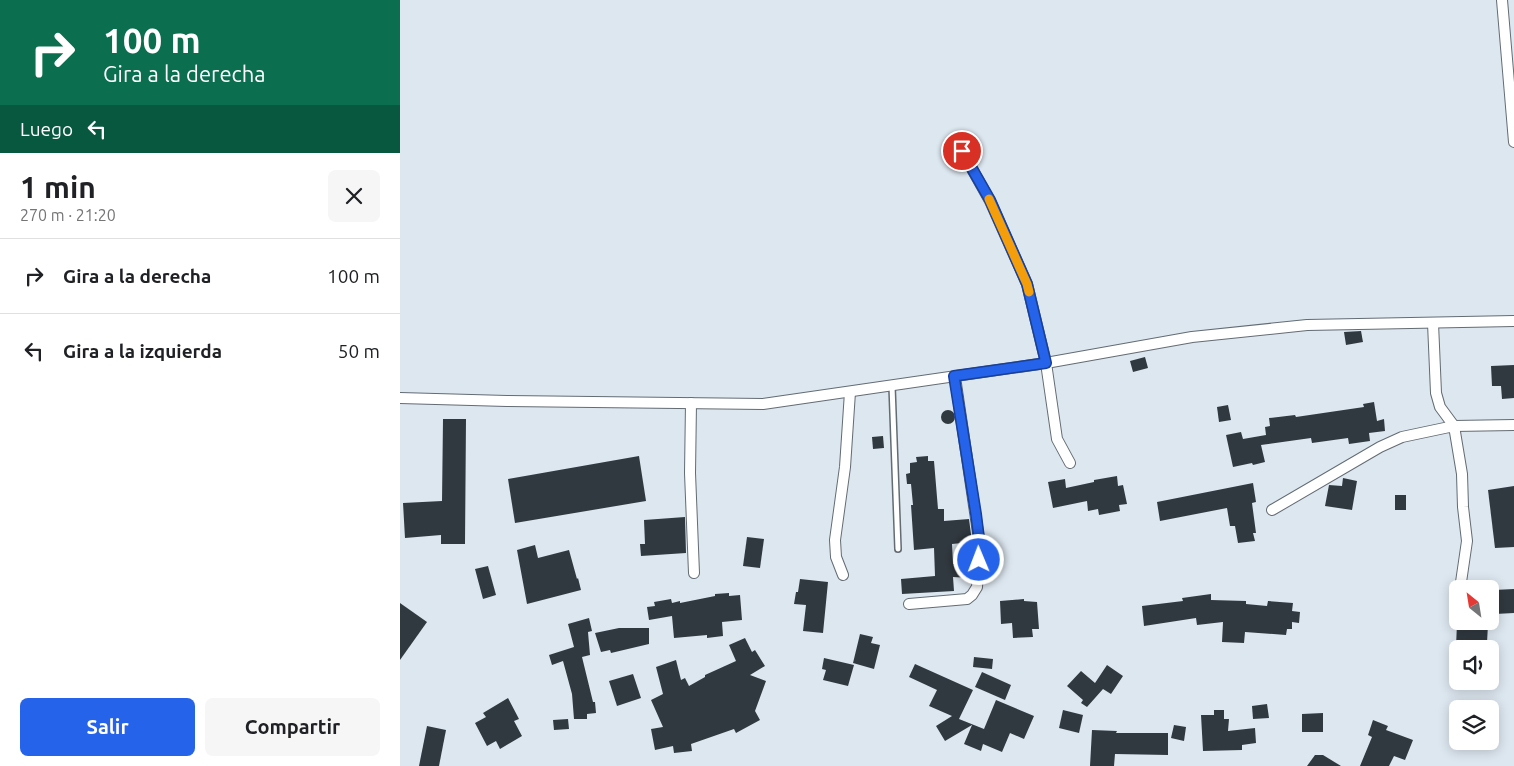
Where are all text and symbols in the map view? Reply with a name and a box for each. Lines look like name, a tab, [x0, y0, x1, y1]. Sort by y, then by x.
icon: right	[20, 20, 85, 85]
text: 100 m	[103, 20, 201, 60]
text: Gira a la derecha	[103, 61, 266, 86]
icon: left	[83, 115, 111, 143]
text: Luego	[20, 118, 73, 140]
pin	[941, 130, 983, 172]
icon: arrive	[948, 137, 976, 165]
text: 1 min	[20, 170, 96, 204]
button: close	[328, 170, 380, 222]
text: 270 m · 21:20	[20, 206, 116, 224]
icon: right	[20, 262, 48, 290]
text: Gira a la derecha	[63, 265, 211, 287]
text: 100 m	[327, 265, 380, 287]
icon: left	[20, 337, 48, 365]
text: Gira a la izquierda	[63, 340, 222, 362]
text: 50 m	[338, 340, 380, 362]
position arrow	[952, 533, 1004, 585]
north arrow	[1449, 580, 1499, 630]
map controls	[1449, 580, 1499, 750]
button: sound	[1449, 640, 1499, 690]
button: Salir	[20, 698, 195, 756]
button: Compartir	[205, 698, 380, 756]
button: layers	[1449, 700, 1499, 750]

